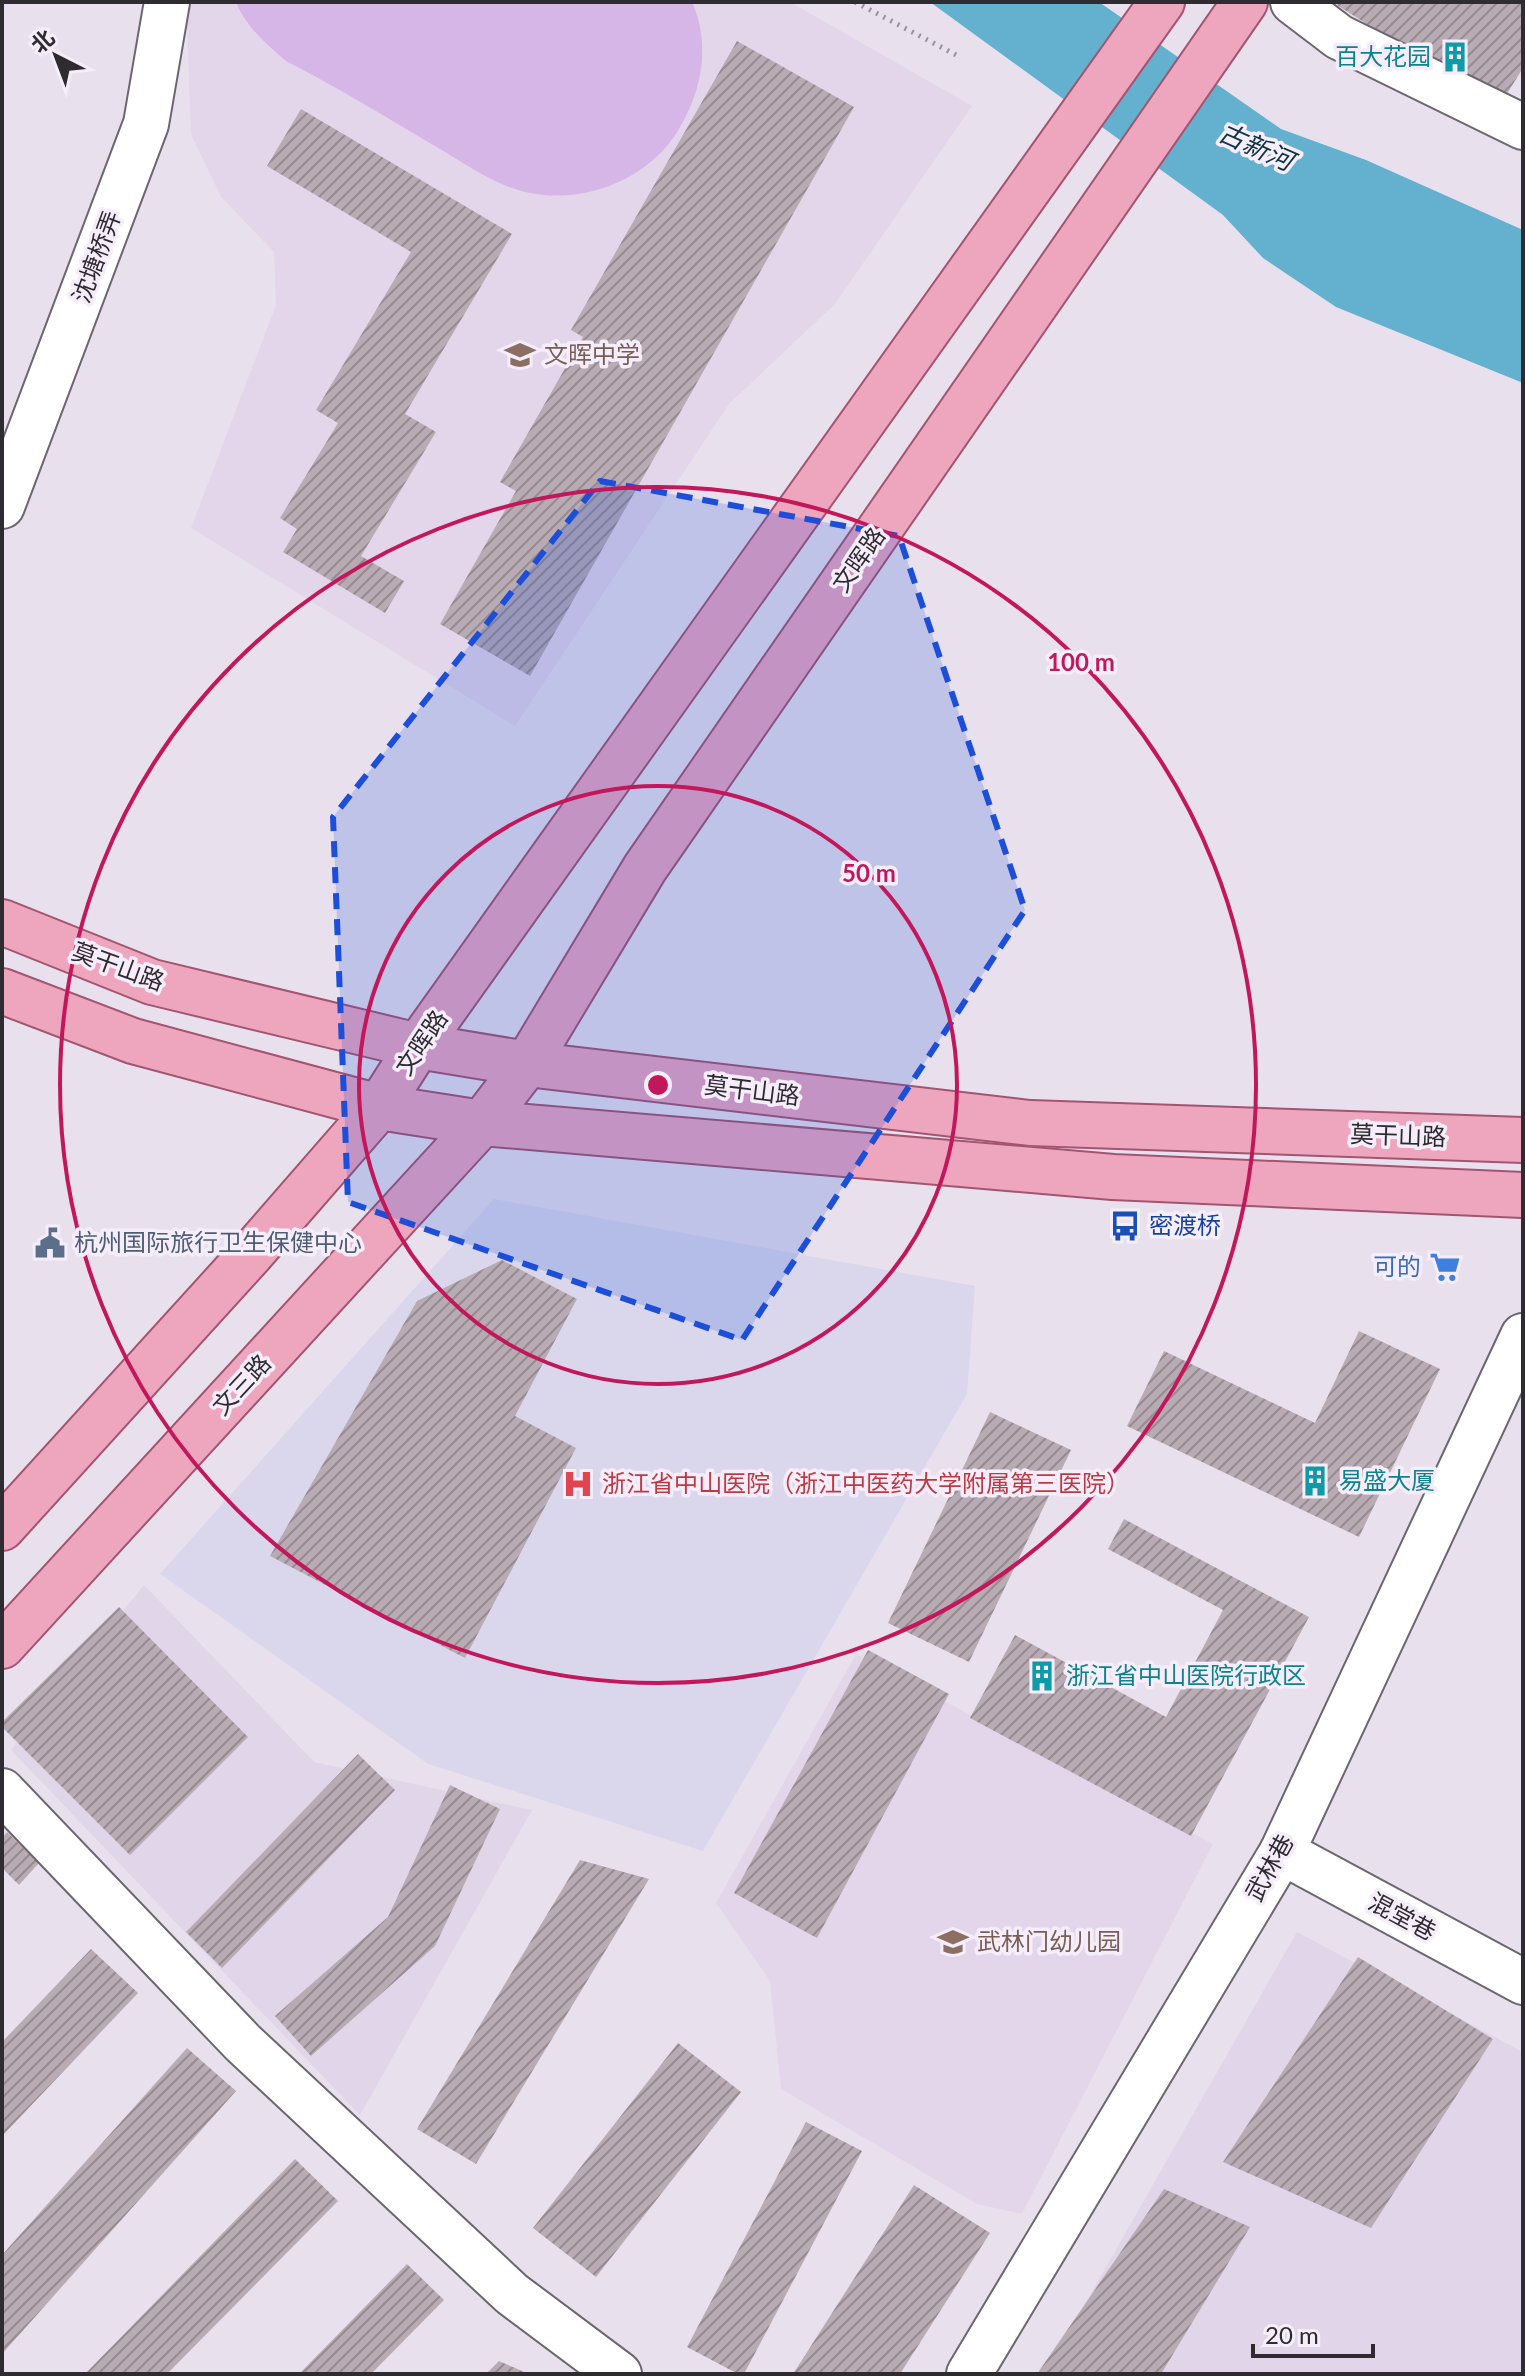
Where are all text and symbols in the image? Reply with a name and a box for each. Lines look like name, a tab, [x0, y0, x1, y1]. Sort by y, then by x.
north arrow	[16, 16, 96, 96]
text: 北	[25, 23, 59, 58]
building icon: 百大花园	[1438, 40, 1472, 74]
place label: 百大花园	[1335, 41, 1431, 70]
water label: 古新河	[1214, 116, 1303, 179]
street label: 沈塘桥弄	[66, 206, 126, 307]
school or university icon: 文晖中学	[503, 338, 537, 372]
place label: 文晖中学	[544, 339, 640, 368]
street label: 文晖路	[825, 521, 890, 597]
text: 100 m	[1047, 647, 1115, 676]
text: 50 m	[842, 858, 896, 887]
street label: 莫干山路	[68, 936, 169, 996]
street label: 文晖路	[389, 1004, 453, 1080]
street label: 莫干山路	[703, 1069, 802, 1110]
centre of rings	[644, 1071, 672, 1099]
street label: 莫干山路	[1350, 1118, 1447, 1151]
bus stop icon: 密渡桥	[1108, 1209, 1142, 1243]
place label: 密渡桥	[1149, 1210, 1221, 1239]
public building icon: 杭州国际旅行卫生保健中心	[33, 1226, 67, 1260]
place label: 杭州国际旅行卫生保健中心	[74, 1227, 362, 1256]
supermarket icon: 可的	[1428, 1250, 1462, 1284]
place label: 可的	[1373, 1251, 1421, 1280]
street label: 文三路	[206, 1348, 276, 1420]
building icon: 易盛大厦	[1298, 1464, 1332, 1498]
place label: 易盛大厦	[1339, 1465, 1435, 1494]
hospital icon: 浙江省中山医院（浙江中医药大学附属第三医院）	[561, 1467, 595, 1501]
place label: 浙江省中山医院（浙江中医药大学附属第三医院）	[602, 1468, 1130, 1497]
building icon: 浙江省中山医院行政区	[1025, 1659, 1059, 1693]
place label: 浙江省中山医院行政区	[1066, 1660, 1306, 1689]
street label: 武林巷	[1239, 1829, 1299, 1906]
street label: 混堂巷	[1364, 1886, 1441, 1945]
school or university icon: 武林门幼儿园	[936, 1925, 970, 1959]
place label: 武林门幼儿园	[977, 1926, 1121, 1955]
scale bar	[1253, 2308, 1373, 2358]
text: 20 m	[1265, 2320, 1319, 2349]

